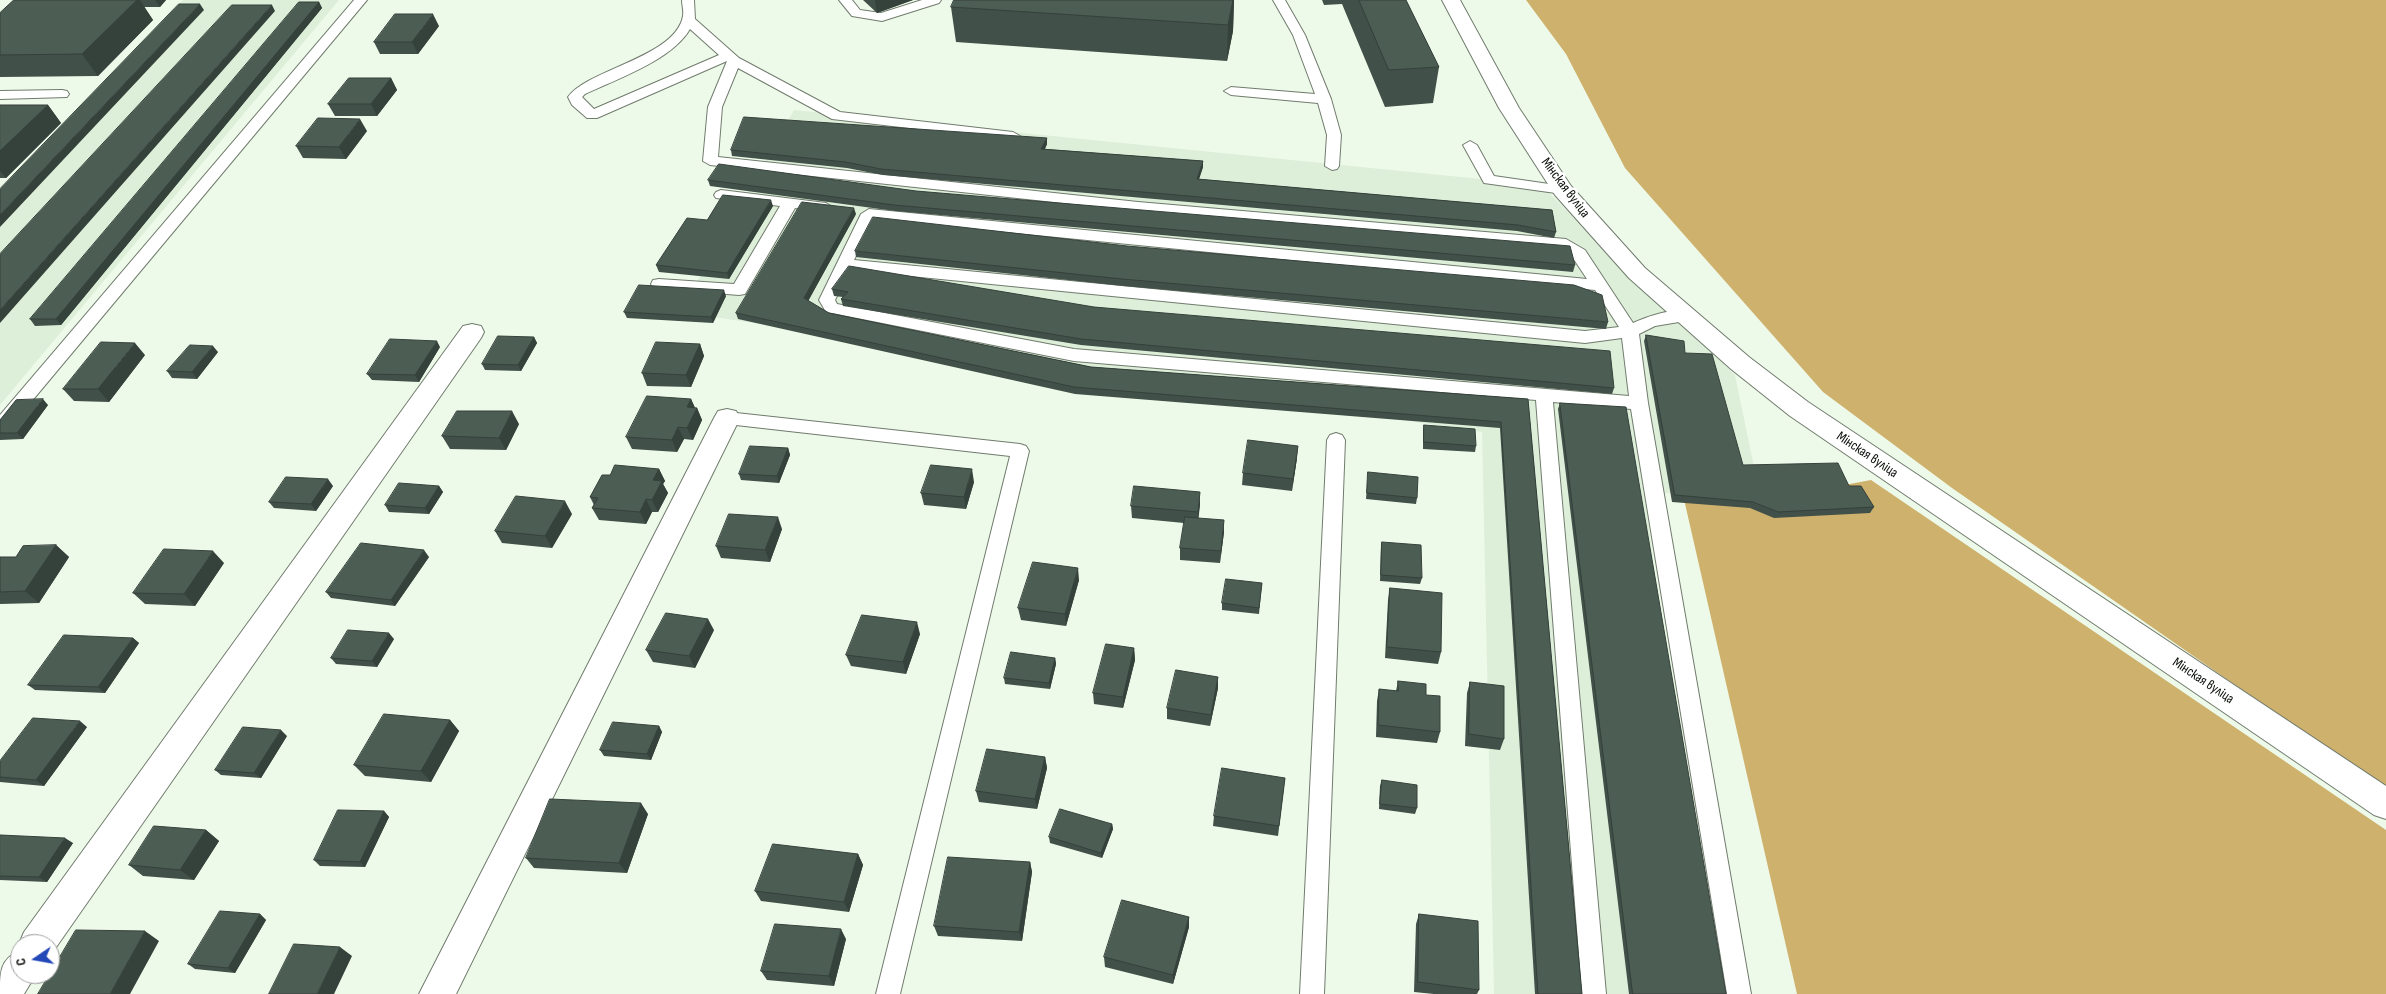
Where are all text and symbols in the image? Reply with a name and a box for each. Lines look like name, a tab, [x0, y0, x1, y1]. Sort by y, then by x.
street label: Мінская вуліца	[1537, 155, 1593, 221]
street label: Мінская вуліца	[1833, 428, 1901, 482]
street label: Мінская вуліца	[2169, 654, 2237, 708]
north arrow	[10, 934, 60, 984]
text: С	[12, 957, 30, 967]

